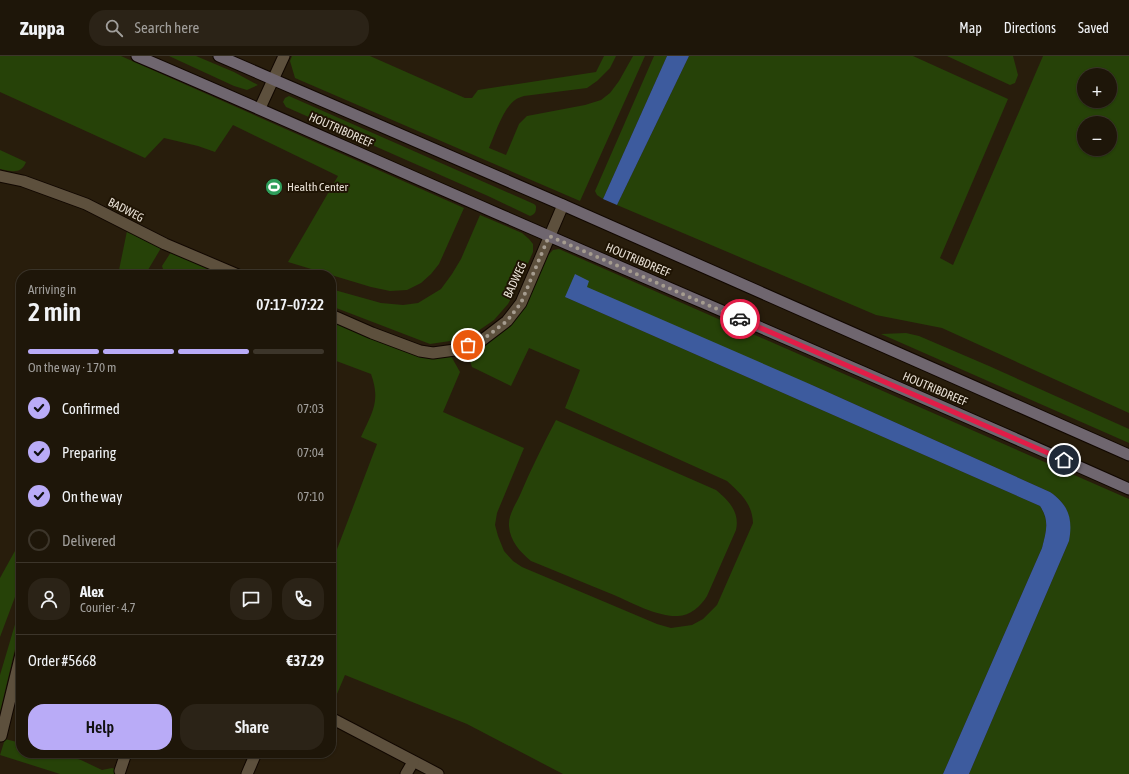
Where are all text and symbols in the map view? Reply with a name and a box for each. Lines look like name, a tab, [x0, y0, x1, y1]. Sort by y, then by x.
search box	[89, 10, 369, 46]
text: Zuppa	[20, 17, 65, 39]
icon: search	[103, 17, 125, 39]
text: Search here	[135, 19, 199, 36]
text: Map	[959, 20, 982, 36]
text: Directions	[1004, 20, 1056, 36]
text: Saved	[1078, 20, 1109, 36]
map controls	[1077, 68, 1117, 156]
button: +	[1077, 68, 1117, 108]
street label: HOUTRIBDREEF	[307, 110, 375, 150]
button: −	[1077, 116, 1117, 156]
sports icon: Health Center	[264, 177, 284, 197]
place label: Health Center	[287, 180, 349, 194]
street label: BADWEG	[106, 195, 146, 225]
street label: HOUTRIBDREEF	[604, 240, 673, 280]
street label: BADWEG	[501, 260, 529, 300]
text: Arriving in	[28, 282, 76, 297]
text: 07:17–07:22	[256, 296, 324, 313]
text: 2 min	[28, 297, 81, 327]
courier	[720, 299, 760, 339]
icon: car	[729, 308, 751, 330]
pin	[451, 328, 485, 362]
icon: bag	[457, 334, 479, 356]
text: On the way · 170 m	[28, 360, 116, 375]
street label: HOUTRIBDREEF	[901, 369, 970, 409]
icon: check	[28, 397, 50, 419]
text: Confirmed	[62, 400, 120, 417]
text: 07:03	[297, 401, 324, 416]
icon: check	[28, 441, 50, 463]
pin	[1047, 443, 1081, 477]
text: Preparing	[62, 444, 116, 461]
text: 07:04	[297, 445, 324, 460]
icon: home	[1053, 449, 1075, 471]
icon: check	[28, 485, 50, 507]
text: On the way	[62, 488, 123, 505]
text: 07:10	[297, 489, 324, 504]
text: Delivered	[62, 532, 116, 549]
button: person	[28, 578, 70, 620]
button: chat	[230, 578, 272, 620]
button: phone	[282, 578, 324, 620]
text: Alex	[80, 583, 104, 600]
text: Courier · 4.7	[80, 600, 136, 615]
text: Order #5668	[28, 652, 96, 669]
text: €37.29	[286, 652, 324, 669]
button: Help	[28, 704, 172, 750]
button: Share	[180, 704, 324, 750]

